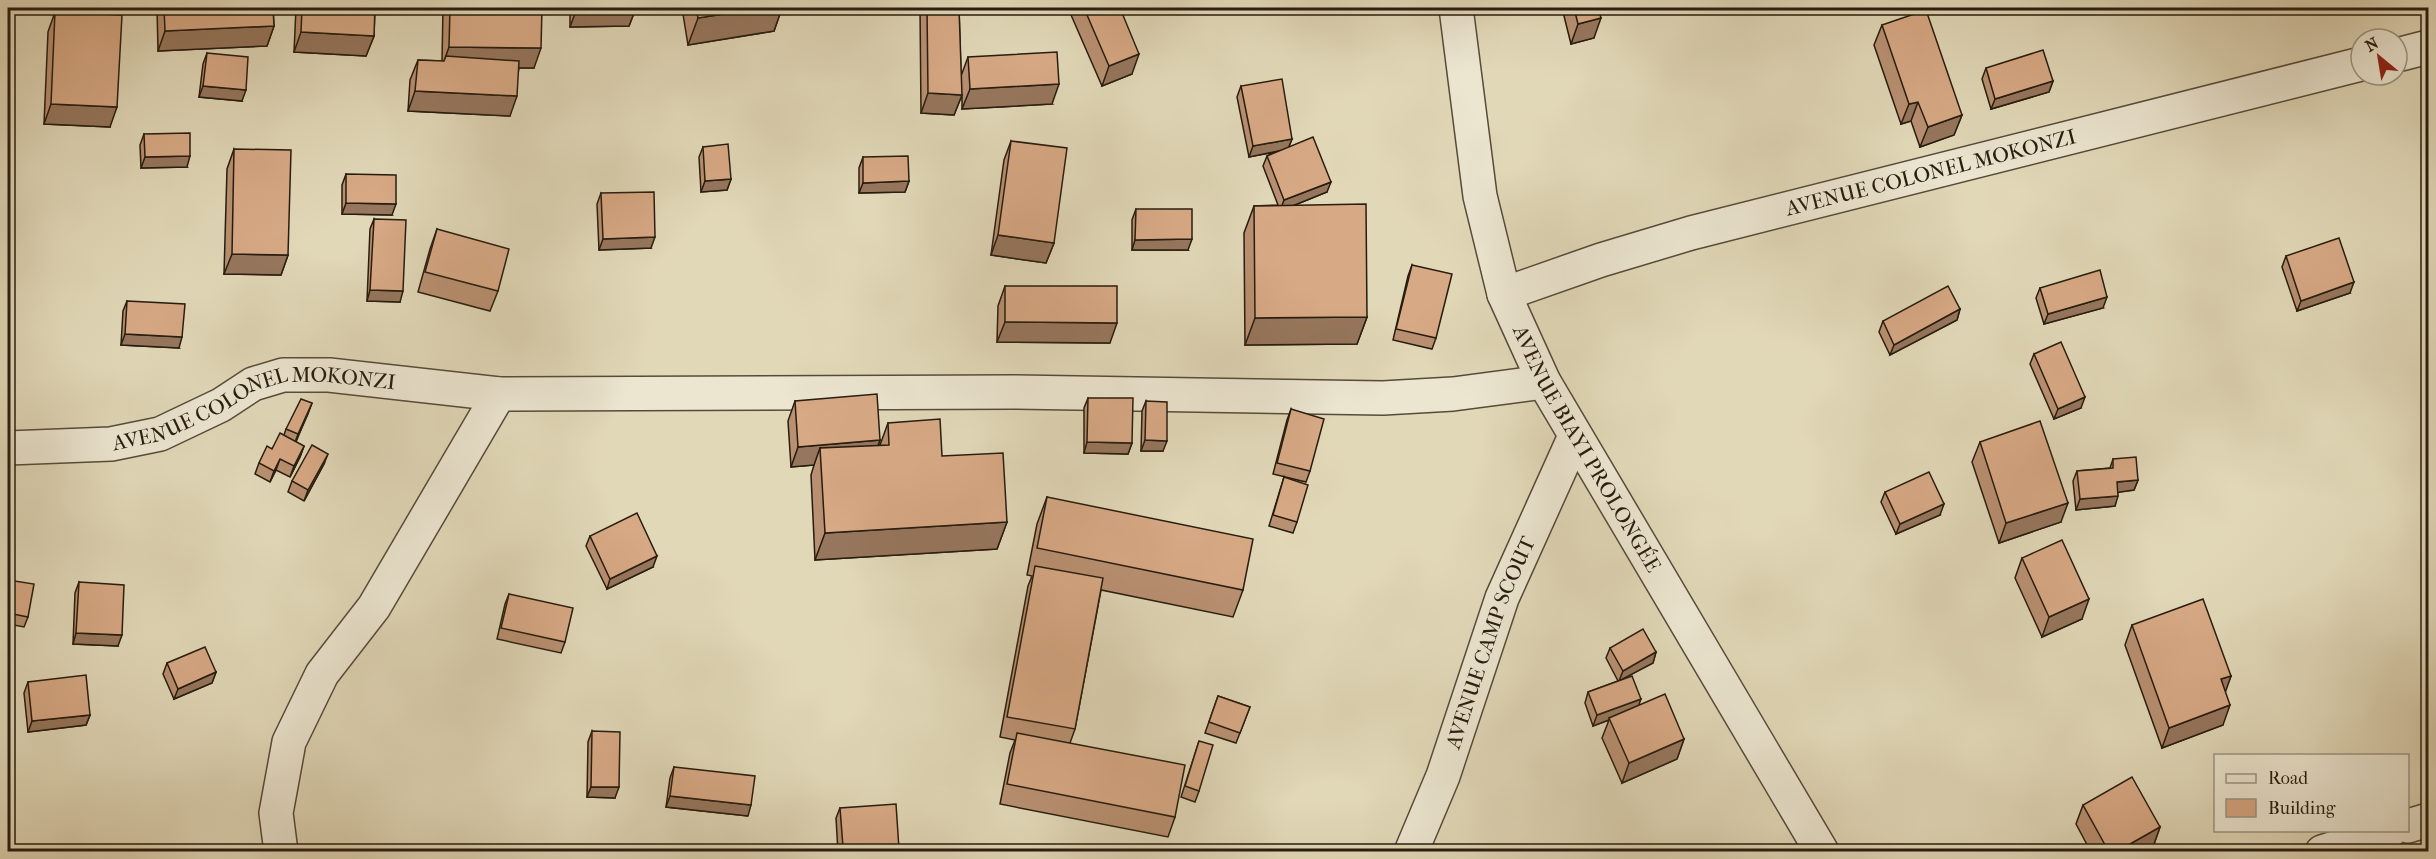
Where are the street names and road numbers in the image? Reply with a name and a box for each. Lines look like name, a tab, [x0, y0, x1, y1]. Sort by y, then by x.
street label: AVENUE COLONEL MOKONZI	[1782, 124, 2078, 221]
street label: AVENUE BIAYI PROLONGÉE	[1508, 321, 1666, 576]
street label: AVENUE COLONEL MOKONZI	[109, 362, 397, 456]
street label: AVENUE CAMP SCOUT	[1441, 532, 1540, 753]

